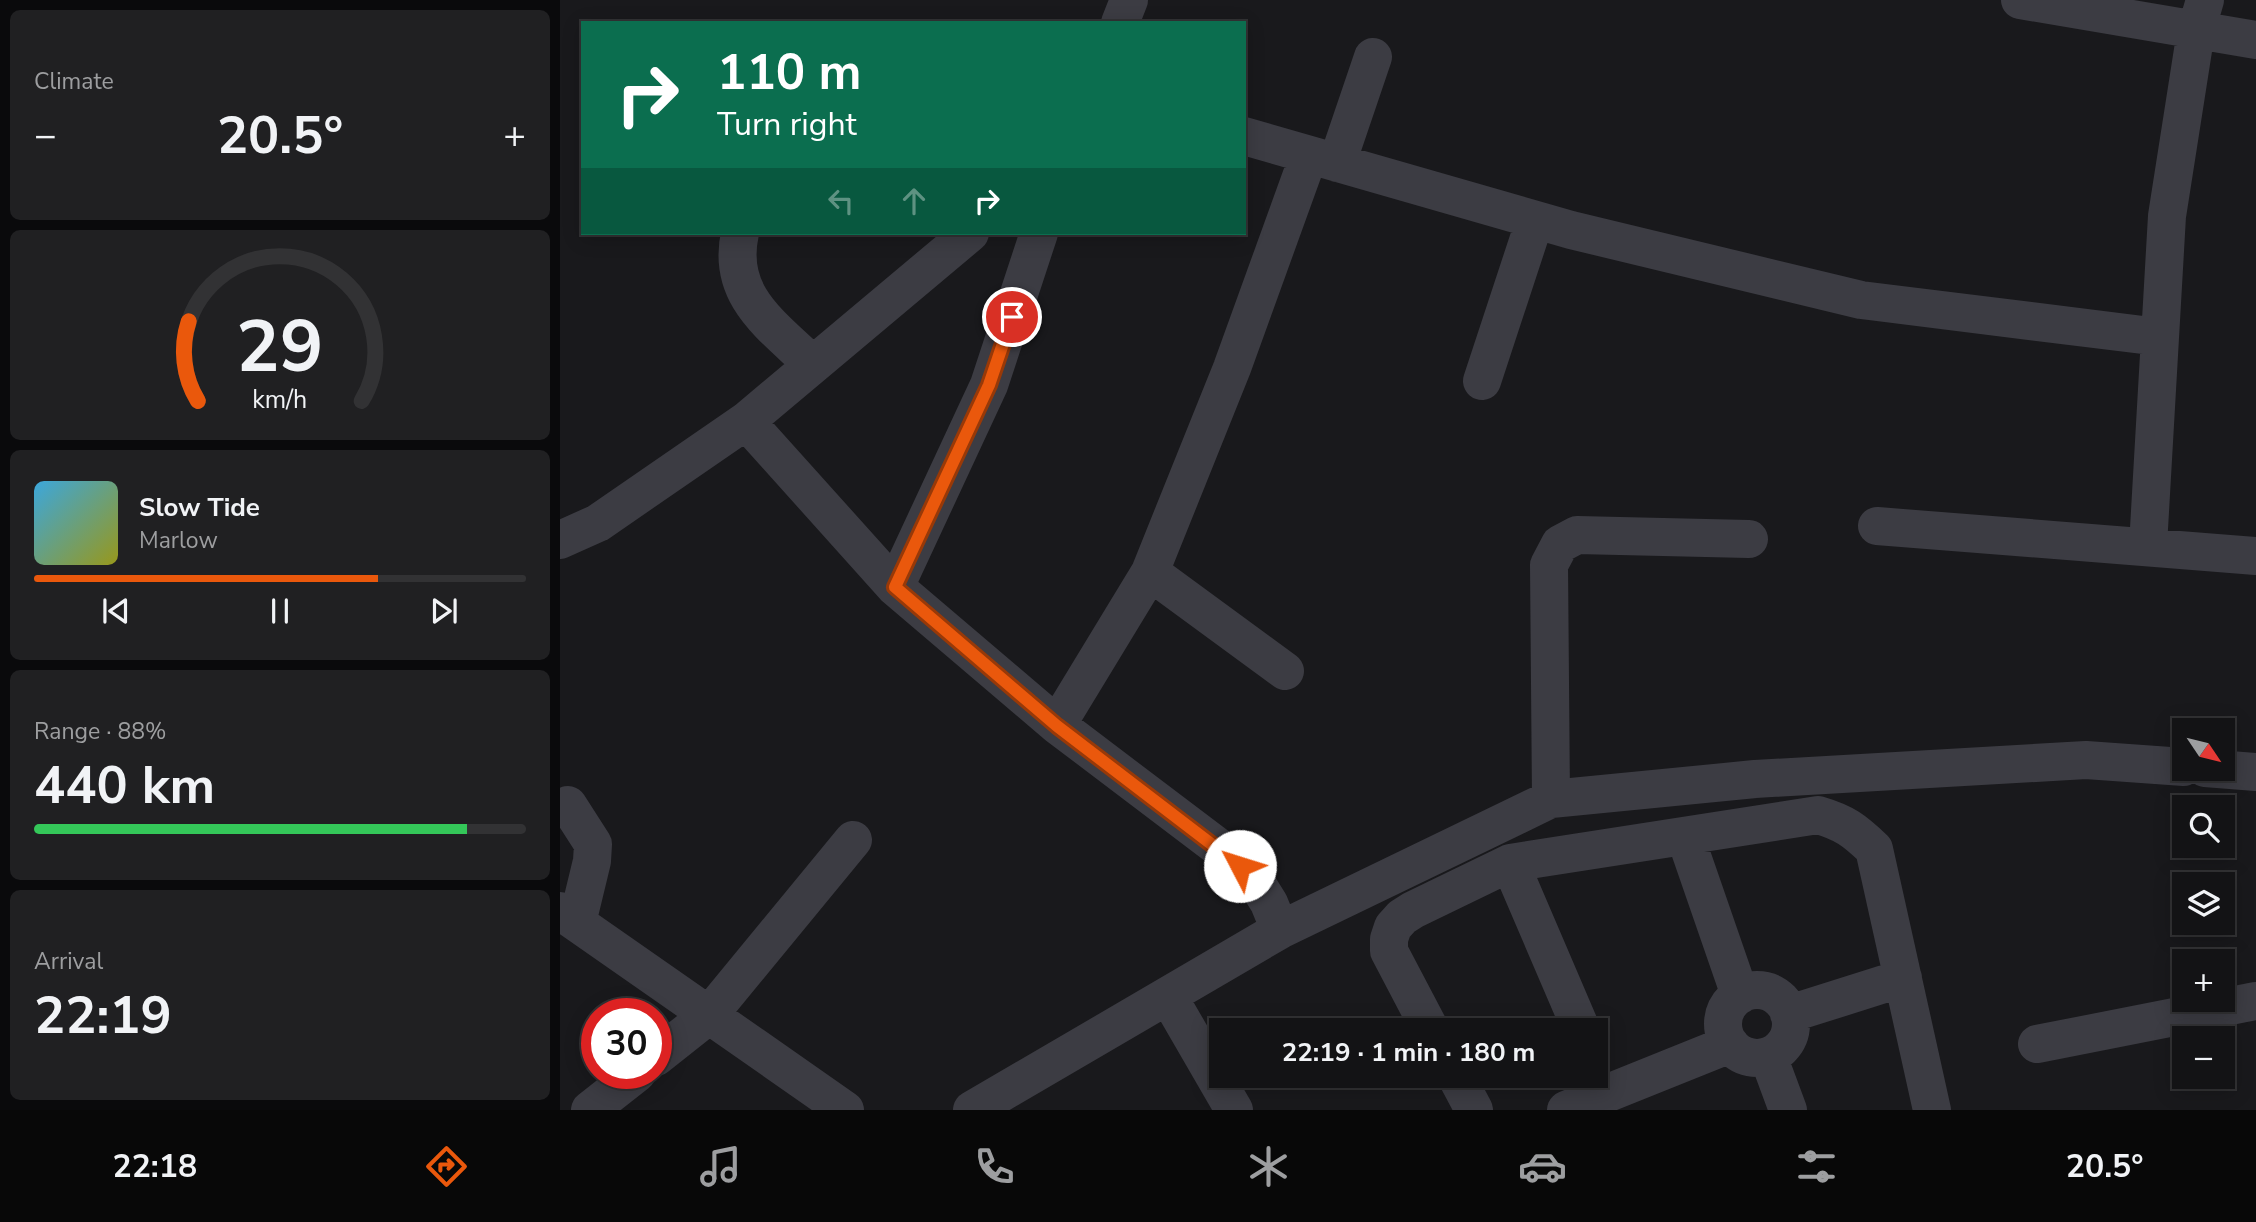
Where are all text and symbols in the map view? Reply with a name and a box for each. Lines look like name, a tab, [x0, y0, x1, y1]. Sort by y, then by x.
text: 110 m	[717, 39, 861, 106]
icon: right	[602, 49, 693, 140]
text: Climate	[34, 66, 114, 97]
text: 20.5°	[217, 100, 343, 171]
text: Turn right	[717, 103, 857, 146]
text: −	[34, 110, 57, 161]
text: +	[503, 110, 526, 161]
icon: left	[822, 182, 860, 220]
icon: ahead	[895, 182, 933, 220]
icon: right	[968, 182, 1006, 220]
pin	[982, 287, 1042, 347]
text: 29	[236, 297, 324, 397]
icon: arrive	[993, 298, 1031, 336]
text: km/h	[252, 383, 308, 417]
text: Slow Tide	[139, 490, 260, 525]
text: Marlow	[139, 525, 218, 556]
icon: previous	[97, 592, 135, 630]
icon: pause	[261, 592, 299, 630]
icon: next	[425, 592, 463, 630]
text: Range · 88%	[34, 716, 166, 747]
north arrow	[2172, 718, 2235, 780]
map controls	[2172, 718, 2235, 1089]
text: 440 km	[34, 750, 215, 821]
button: search	[2172, 795, 2235, 858]
position arrow	[1203, 829, 1277, 903]
button: layers	[2172, 872, 2235, 935]
text: Arrival	[34, 946, 103, 977]
button: +	[2172, 949, 2235, 1012]
text: 22:19	[34, 980, 172, 1051]
speed limit sign: 30	[581, 998, 672, 1089]
button: −	[2172, 1026, 2235, 1089]
text: 22:19 · 1 min · 180 m	[1282, 1035, 1535, 1070]
icon: directions	[422, 1142, 471, 1191]
icon: music	[696, 1142, 745, 1191]
icon: phone	[970, 1142, 1019, 1191]
icon: climate	[1244, 1142, 1293, 1191]
icon: car	[1518, 1142, 1567, 1191]
icon: filters	[1792, 1142, 1841, 1191]
text: 22:18	[112, 1145, 197, 1188]
text: 20.5°	[2066, 1145, 2143, 1188]

